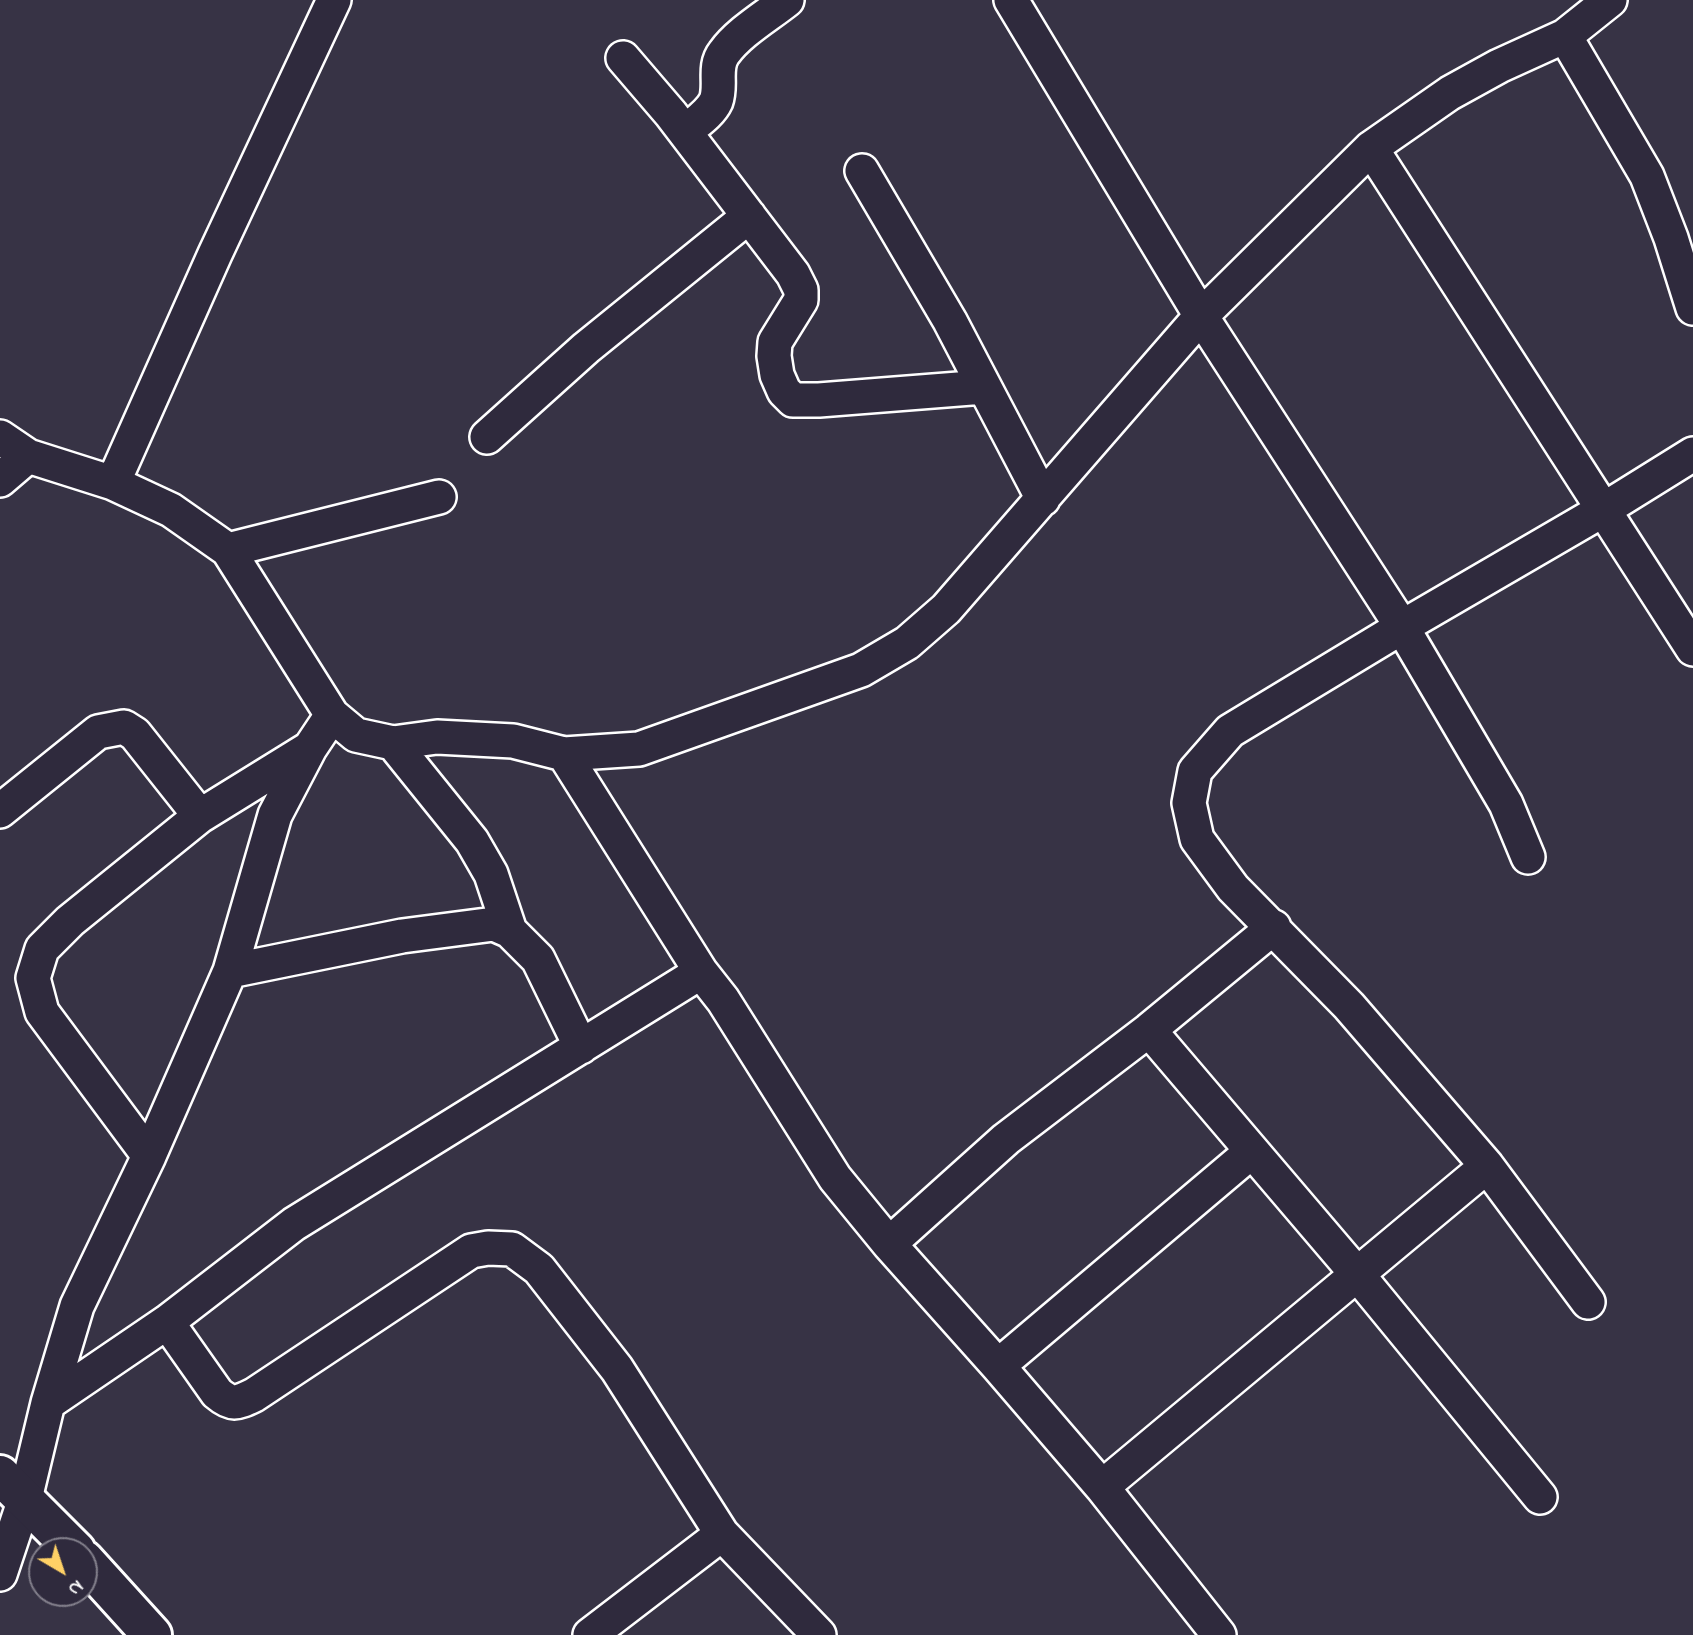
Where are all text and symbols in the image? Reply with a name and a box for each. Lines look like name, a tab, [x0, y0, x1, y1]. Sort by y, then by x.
north arrow	[28, 1537, 98, 1607]
text: N	[62, 1573, 89, 1602]

